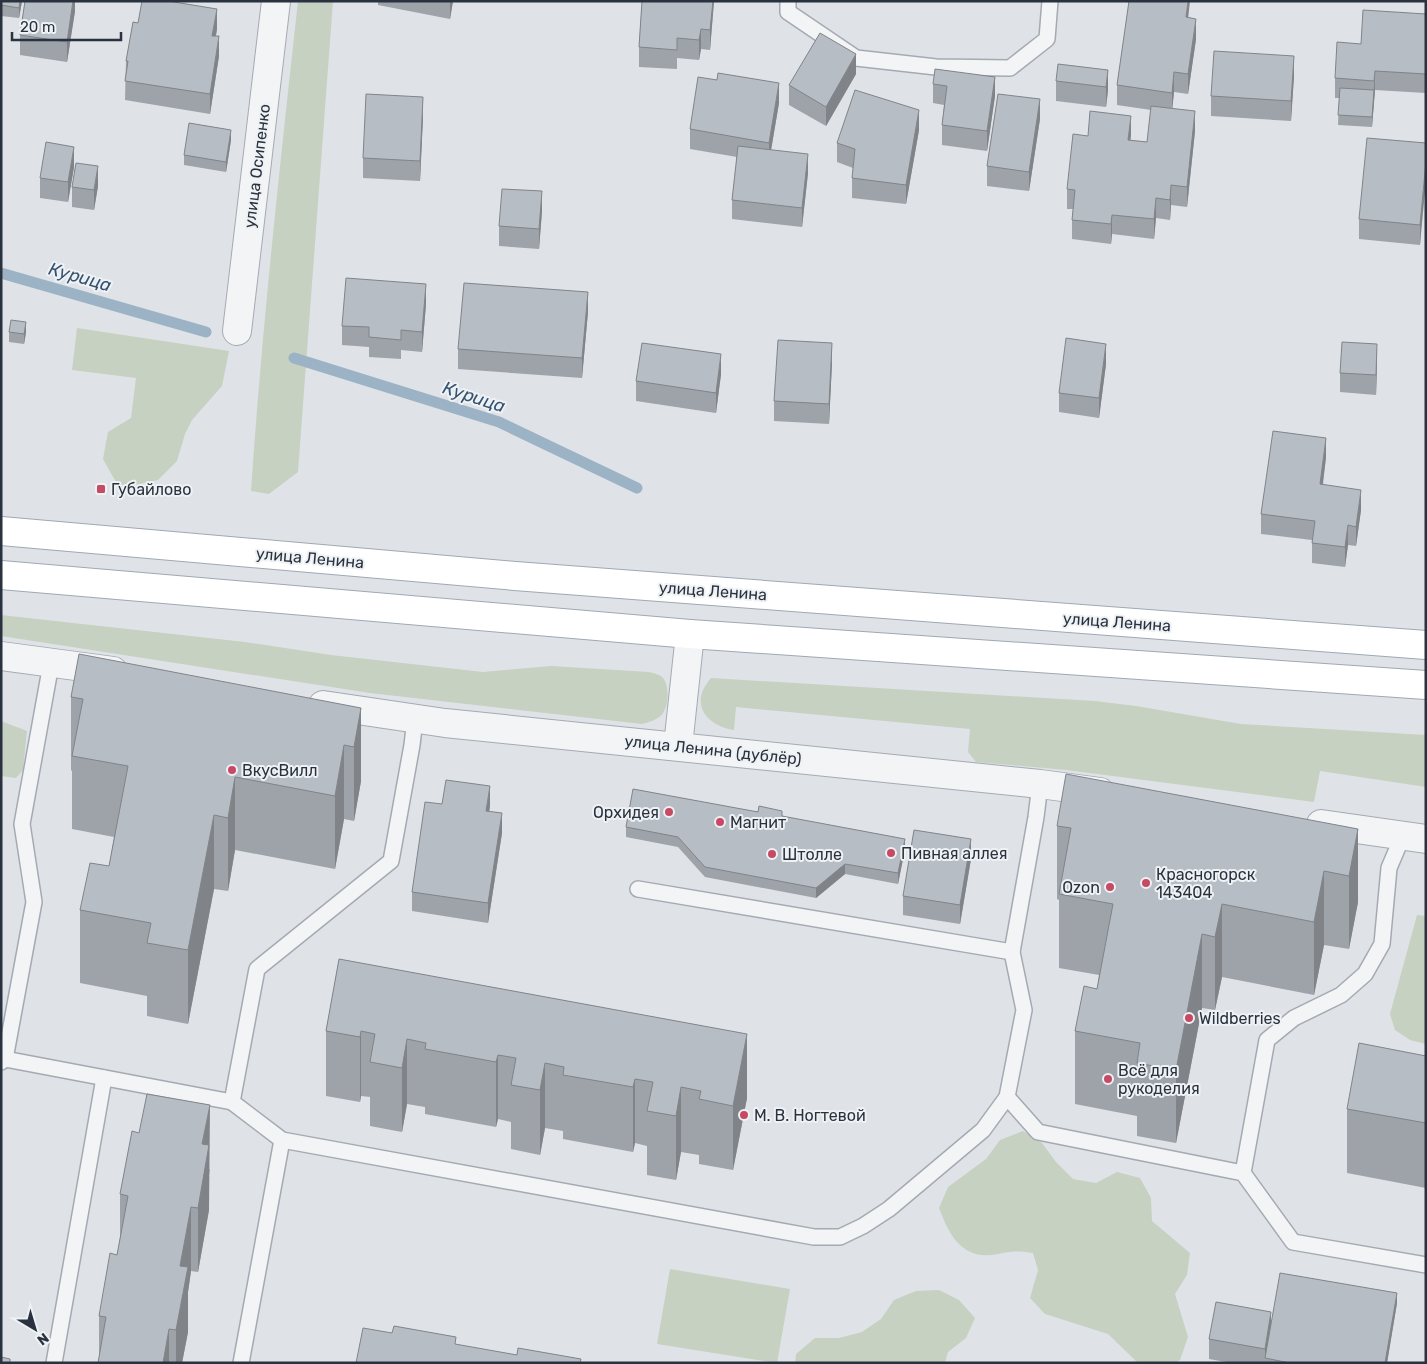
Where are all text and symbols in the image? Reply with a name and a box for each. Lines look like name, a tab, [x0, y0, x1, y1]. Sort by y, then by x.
scale bar	[12, 10, 121, 42]
text: 20 m	[20, 18, 55, 36]
street label: улица Осипенко	[240, 103, 274, 229]
water label: Курица	[46, 258, 114, 297]
water label: Курица	[440, 377, 508, 418]
place label: Губайлово	[111, 480, 191, 499]
marker: Губайлово	[95, 483, 107, 495]
street label: улица Ленина	[255, 544, 365, 572]
street label: улица Ленина	[658, 578, 768, 604]
street label: улица Ленина	[1062, 609, 1172, 635]
street label: улица Ленина (дублёр)	[624, 731, 802, 769]
place label: ВкусВилл	[242, 761, 318, 780]
marker: ВкусВилл	[226, 764, 238, 776]
place label: Орхидея	[593, 803, 659, 822]
marker: Орхидея	[663, 806, 675, 818]
place label: Магнит	[730, 813, 786, 832]
marker: Магнит	[714, 816, 726, 828]
place label: Пивная аллея	[901, 844, 1007, 863]
place label: Штолле	[782, 845, 842, 864]
marker: Пивная аллея	[885, 847, 897, 859]
marker: Штолле	[766, 848, 778, 860]
place label: Красногорск 143404	[1156, 865, 1256, 902]
marker: Красногорск 143404	[1140, 877, 1152, 889]
place label: Ozon	[1062, 878, 1100, 897]
marker: Ozon	[1104, 881, 1116, 893]
place label: Wildberries	[1199, 1009, 1281, 1028]
marker: Wildberries	[1183, 1012, 1195, 1024]
place label: Всё для рукоделия	[1118, 1061, 1200, 1098]
marker: Всё для рукоделия	[1102, 1073, 1114, 1085]
place label: М. В. Ногтевой	[754, 1106, 866, 1125]
marker: М. В. Ногтевой	[738, 1109, 750, 1121]
north arrow	[10, 1304, 60, 1354]
text: N	[33, 1329, 52, 1349]

